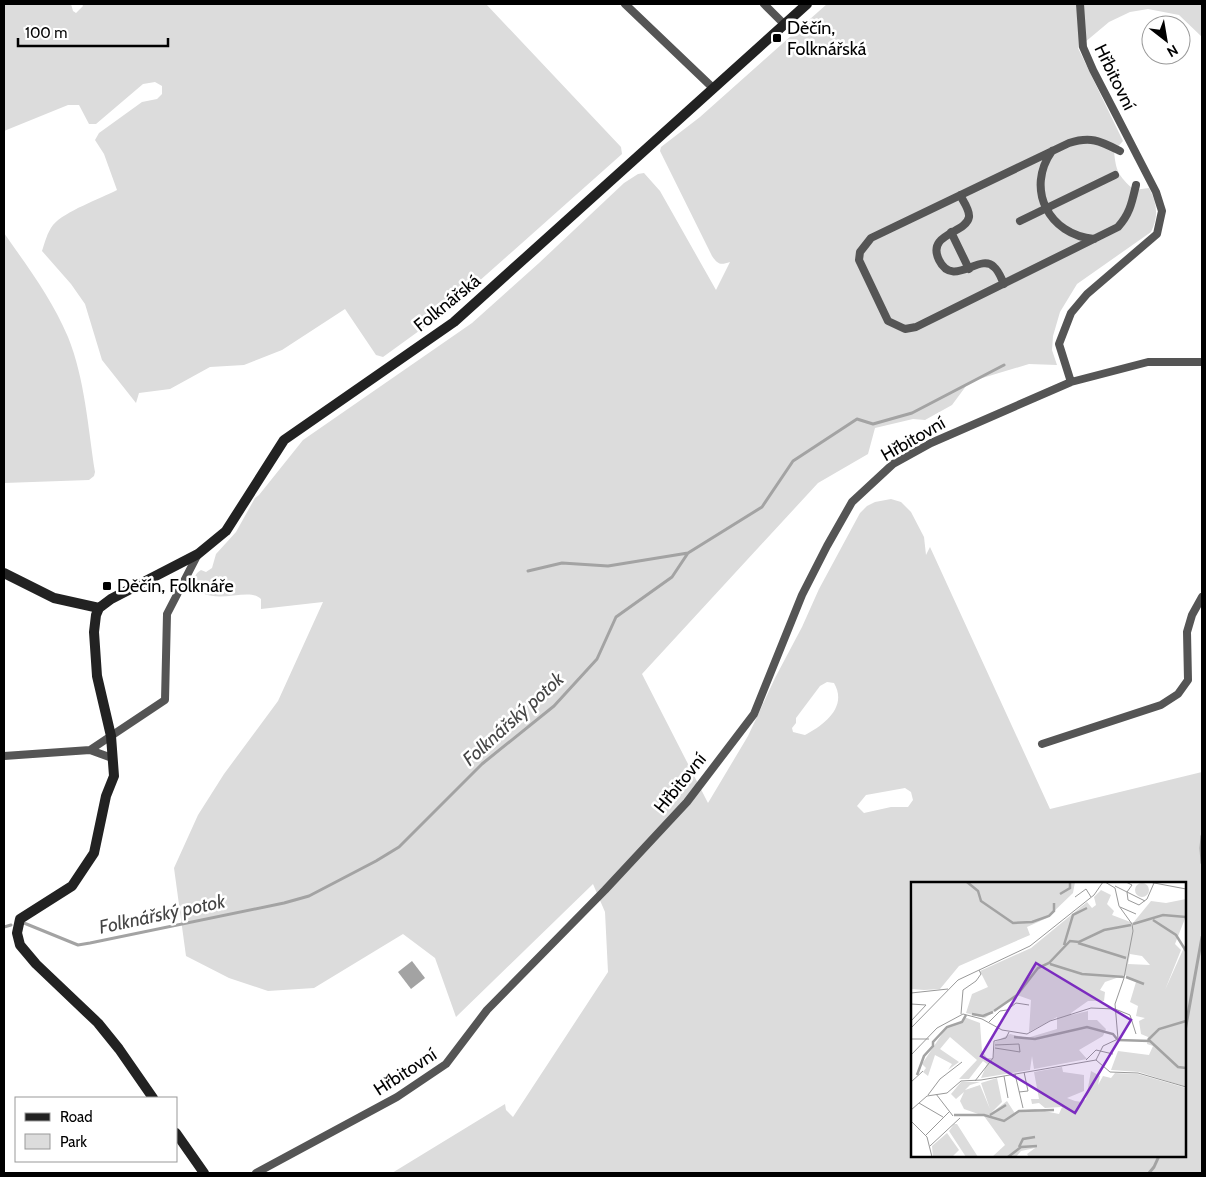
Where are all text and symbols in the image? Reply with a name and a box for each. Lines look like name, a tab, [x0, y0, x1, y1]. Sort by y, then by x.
scale bar	[18, 15, 168, 47]
north arrow	[1141, 15, 1191, 65]
place label: Děčín, Folknářská	[787, 17, 867, 60]
text: 100 m	[25, 24, 67, 42]
marker: Děčín, Folknářská	[771, 32, 783, 44]
street label: Hřbitovní	[1090, 40, 1140, 114]
text: N	[1164, 41, 1182, 61]
street label: Folknářská	[409, 269, 485, 337]
street label: Hřbitovní	[877, 412, 949, 466]
place label: Děčín, Folknáře	[117, 575, 234, 597]
marker: Děčín, Folknáře	[101, 580, 113, 592]
water label: Folknářský potok	[458, 667, 569, 770]
street label: Hřbitovní	[649, 748, 711, 817]
inset map	[911, 882, 1186, 1157]
water label: Folknářský potok	[97, 889, 228, 939]
street label: Hřbitovní	[369, 1043, 441, 1100]
legend	[15, 1097, 178, 1162]
text: Road	[60, 1108, 93, 1126]
text: Park	[60, 1133, 87, 1151]

